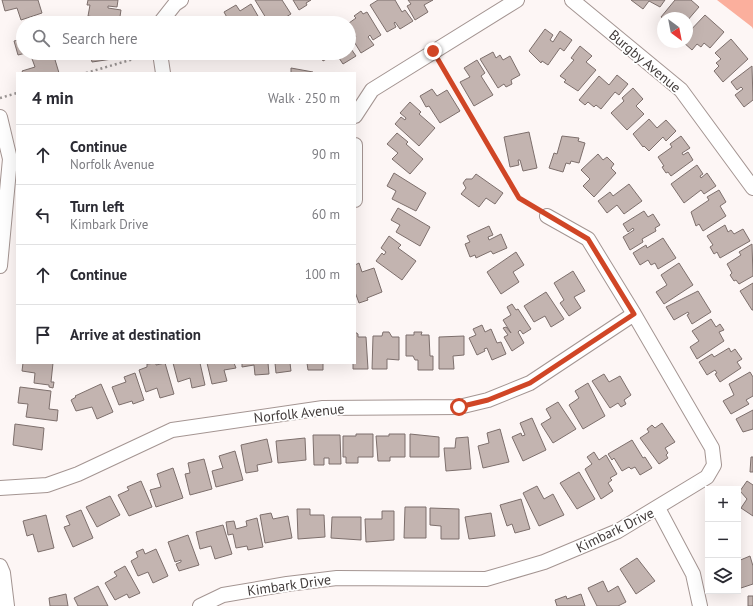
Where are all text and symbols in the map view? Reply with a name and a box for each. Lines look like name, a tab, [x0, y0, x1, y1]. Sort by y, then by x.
north arrow	[657, 12, 693, 48]
search box	[16, 16, 356, 60]
street label: Burgby Avenue	[605, 26, 685, 96]
icon: search	[30, 27, 52, 49]
text: Search here	[62, 29, 138, 48]
route end	[424, 42, 442, 60]
text: 4 min	[32, 87, 73, 109]
text: Walk · 250 m	[268, 90, 340, 107]
text: Continue	[70, 137, 127, 156]
icon: ahead	[32, 144, 54, 166]
text: 90 m	[312, 146, 340, 163]
text: Norfolk Avenue	[70, 156, 154, 173]
text: Turn left	[70, 197, 124, 216]
icon: left	[32, 204, 54, 226]
text: 60 m	[312, 206, 340, 223]
text: Kimbark Drive	[70, 216, 148, 233]
icon: ahead	[32, 264, 54, 286]
text: Continue	[70, 265, 127, 284]
text: 100 m	[305, 266, 340, 283]
icon: arrive	[32, 324, 54, 346]
text: Arrive at destination	[70, 325, 201, 344]
route start	[450, 398, 468, 416]
street label: Norfolk Avenue	[253, 399, 345, 427]
map controls	[705, 486, 741, 594]
button: +	[705, 486, 741, 522]
street label: Kimbark Drive	[573, 503, 657, 557]
button: −	[705, 522, 741, 558]
button: layers	[705, 558, 741, 594]
street label: Kimbark Drive	[246, 570, 332, 600]

